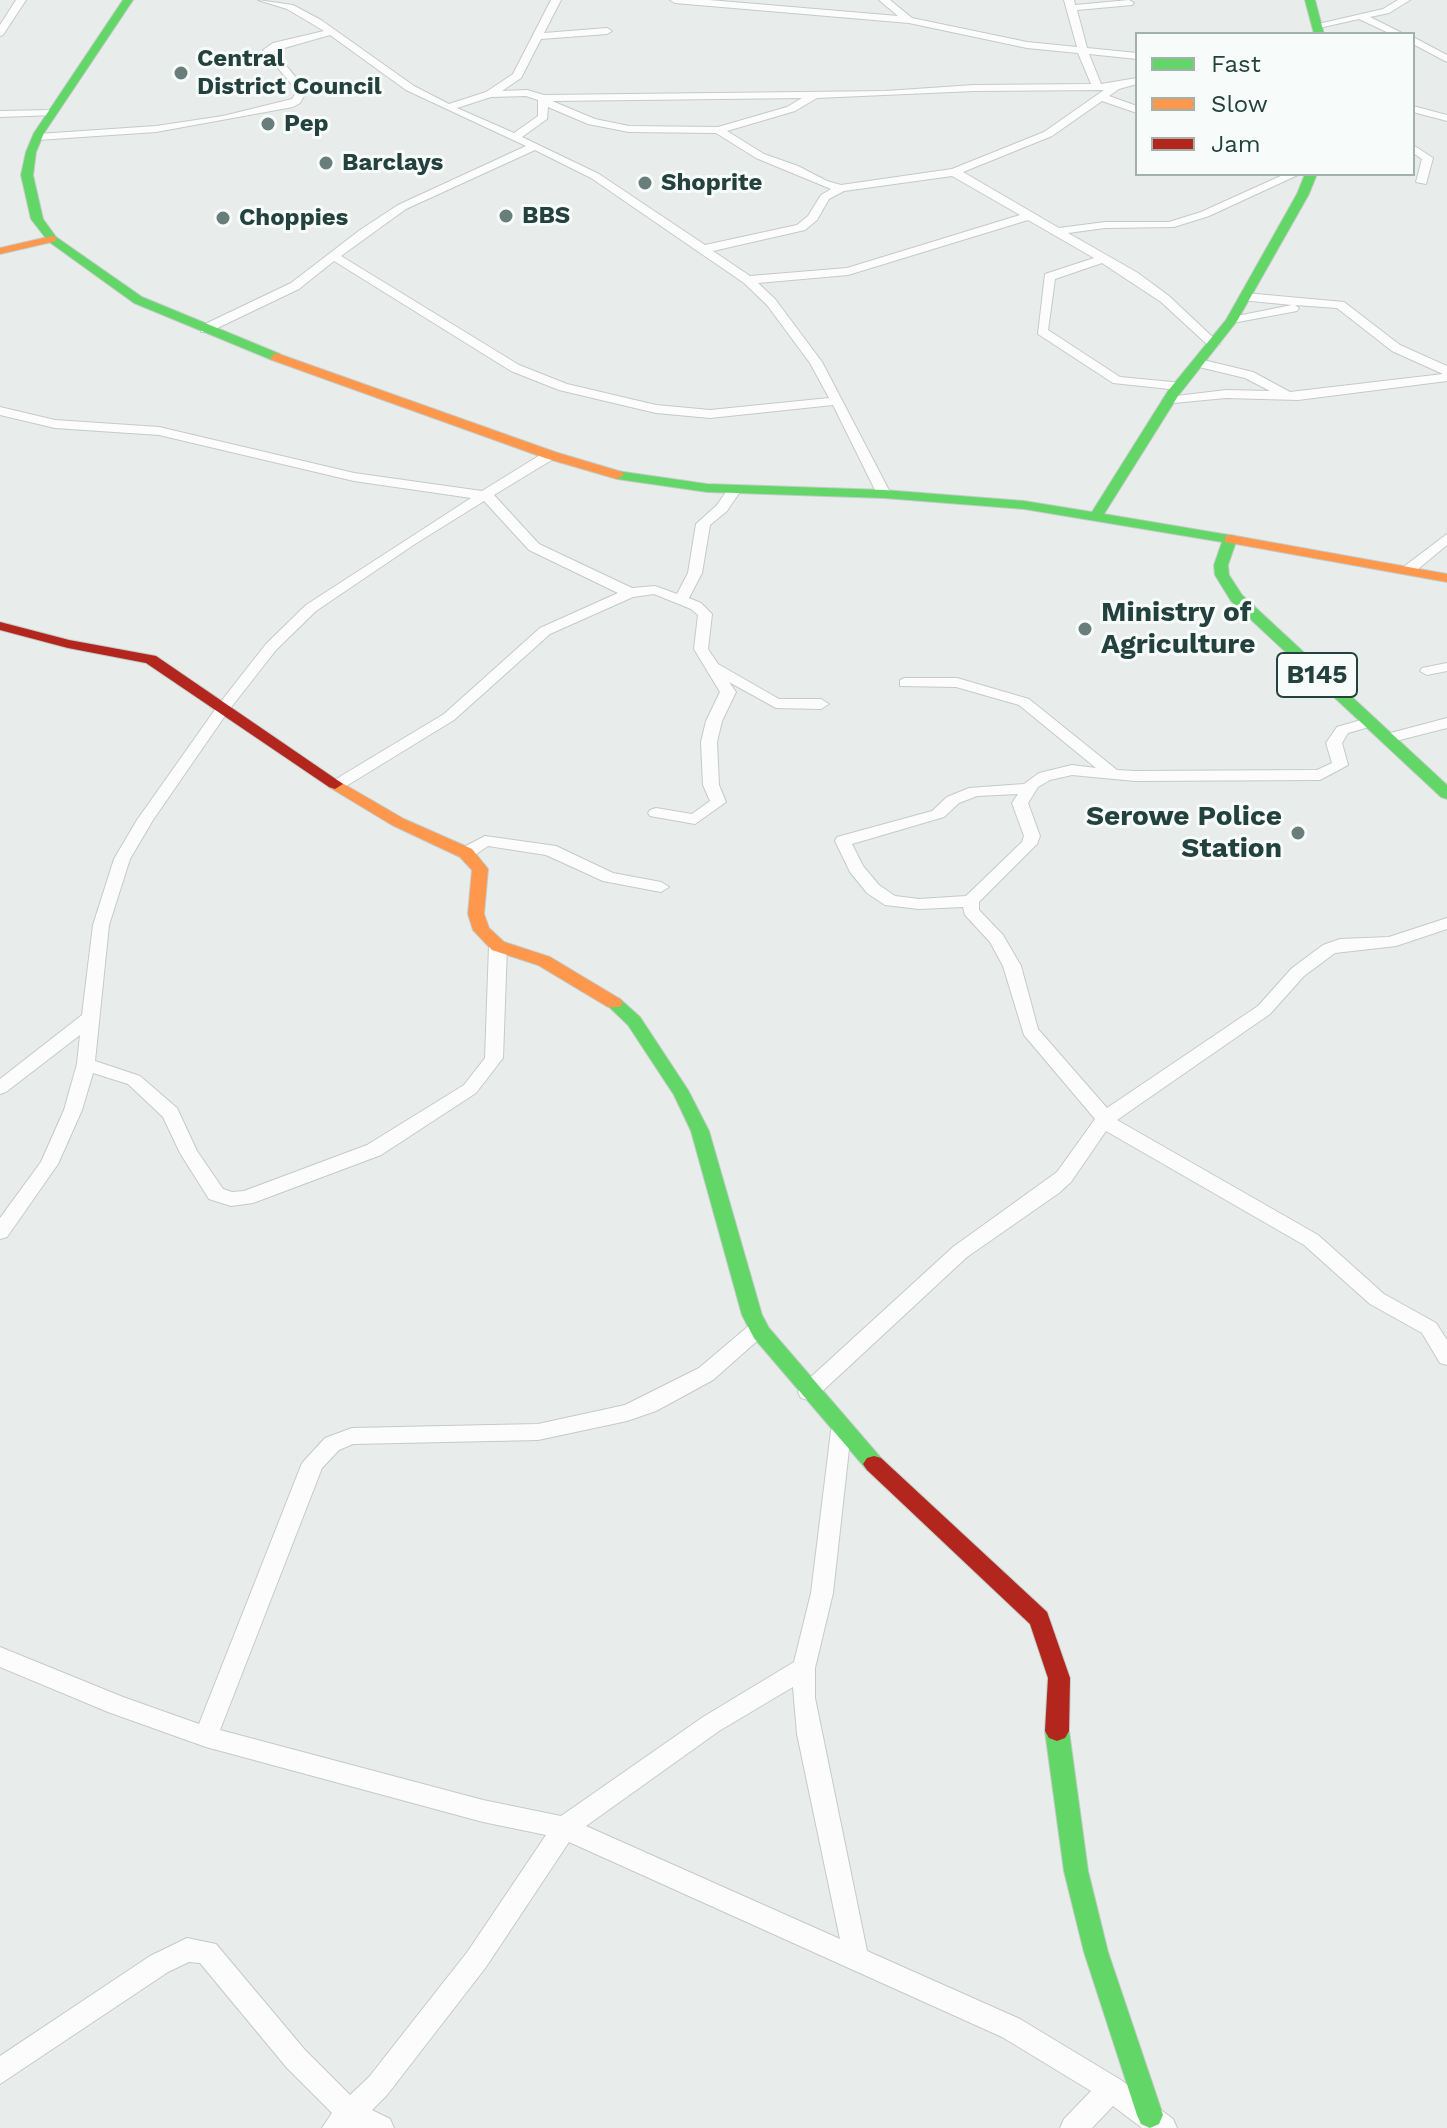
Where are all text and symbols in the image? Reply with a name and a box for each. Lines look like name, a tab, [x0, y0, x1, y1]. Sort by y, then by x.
legend	[1135, 32, 1415, 176]
place label: Central District Council	[197, 45, 382, 101]
text: Fast	[1211, 50, 1261, 78]
marker: Central District Council	[172, 64, 190, 82]
text: Slow	[1211, 90, 1268, 118]
place label: Pep	[284, 110, 329, 138]
marker: Pep	[259, 115, 277, 133]
text: Jam	[1211, 130, 1261, 158]
place label: Barclays	[342, 149, 443, 177]
marker: Barclays	[317, 154, 335, 172]
place label: Shoprite	[661, 169, 762, 197]
marker: Shoprite	[636, 174, 654, 192]
place label: BBS	[522, 202, 570, 230]
place label: Choppies	[239, 204, 348, 232]
marker: BBS	[497, 207, 515, 225]
marker: Choppies	[214, 209, 232, 227]
place label: Ministry of Agriculture	[1101, 596, 1255, 662]
marker: Ministry of Agriculture	[1076, 620, 1094, 638]
road number: B145	[1277, 653, 1357, 697]
place label: Serowe Police Station	[1086, 800, 1282, 866]
marker: Serowe Police Station	[1289, 824, 1307, 842]

